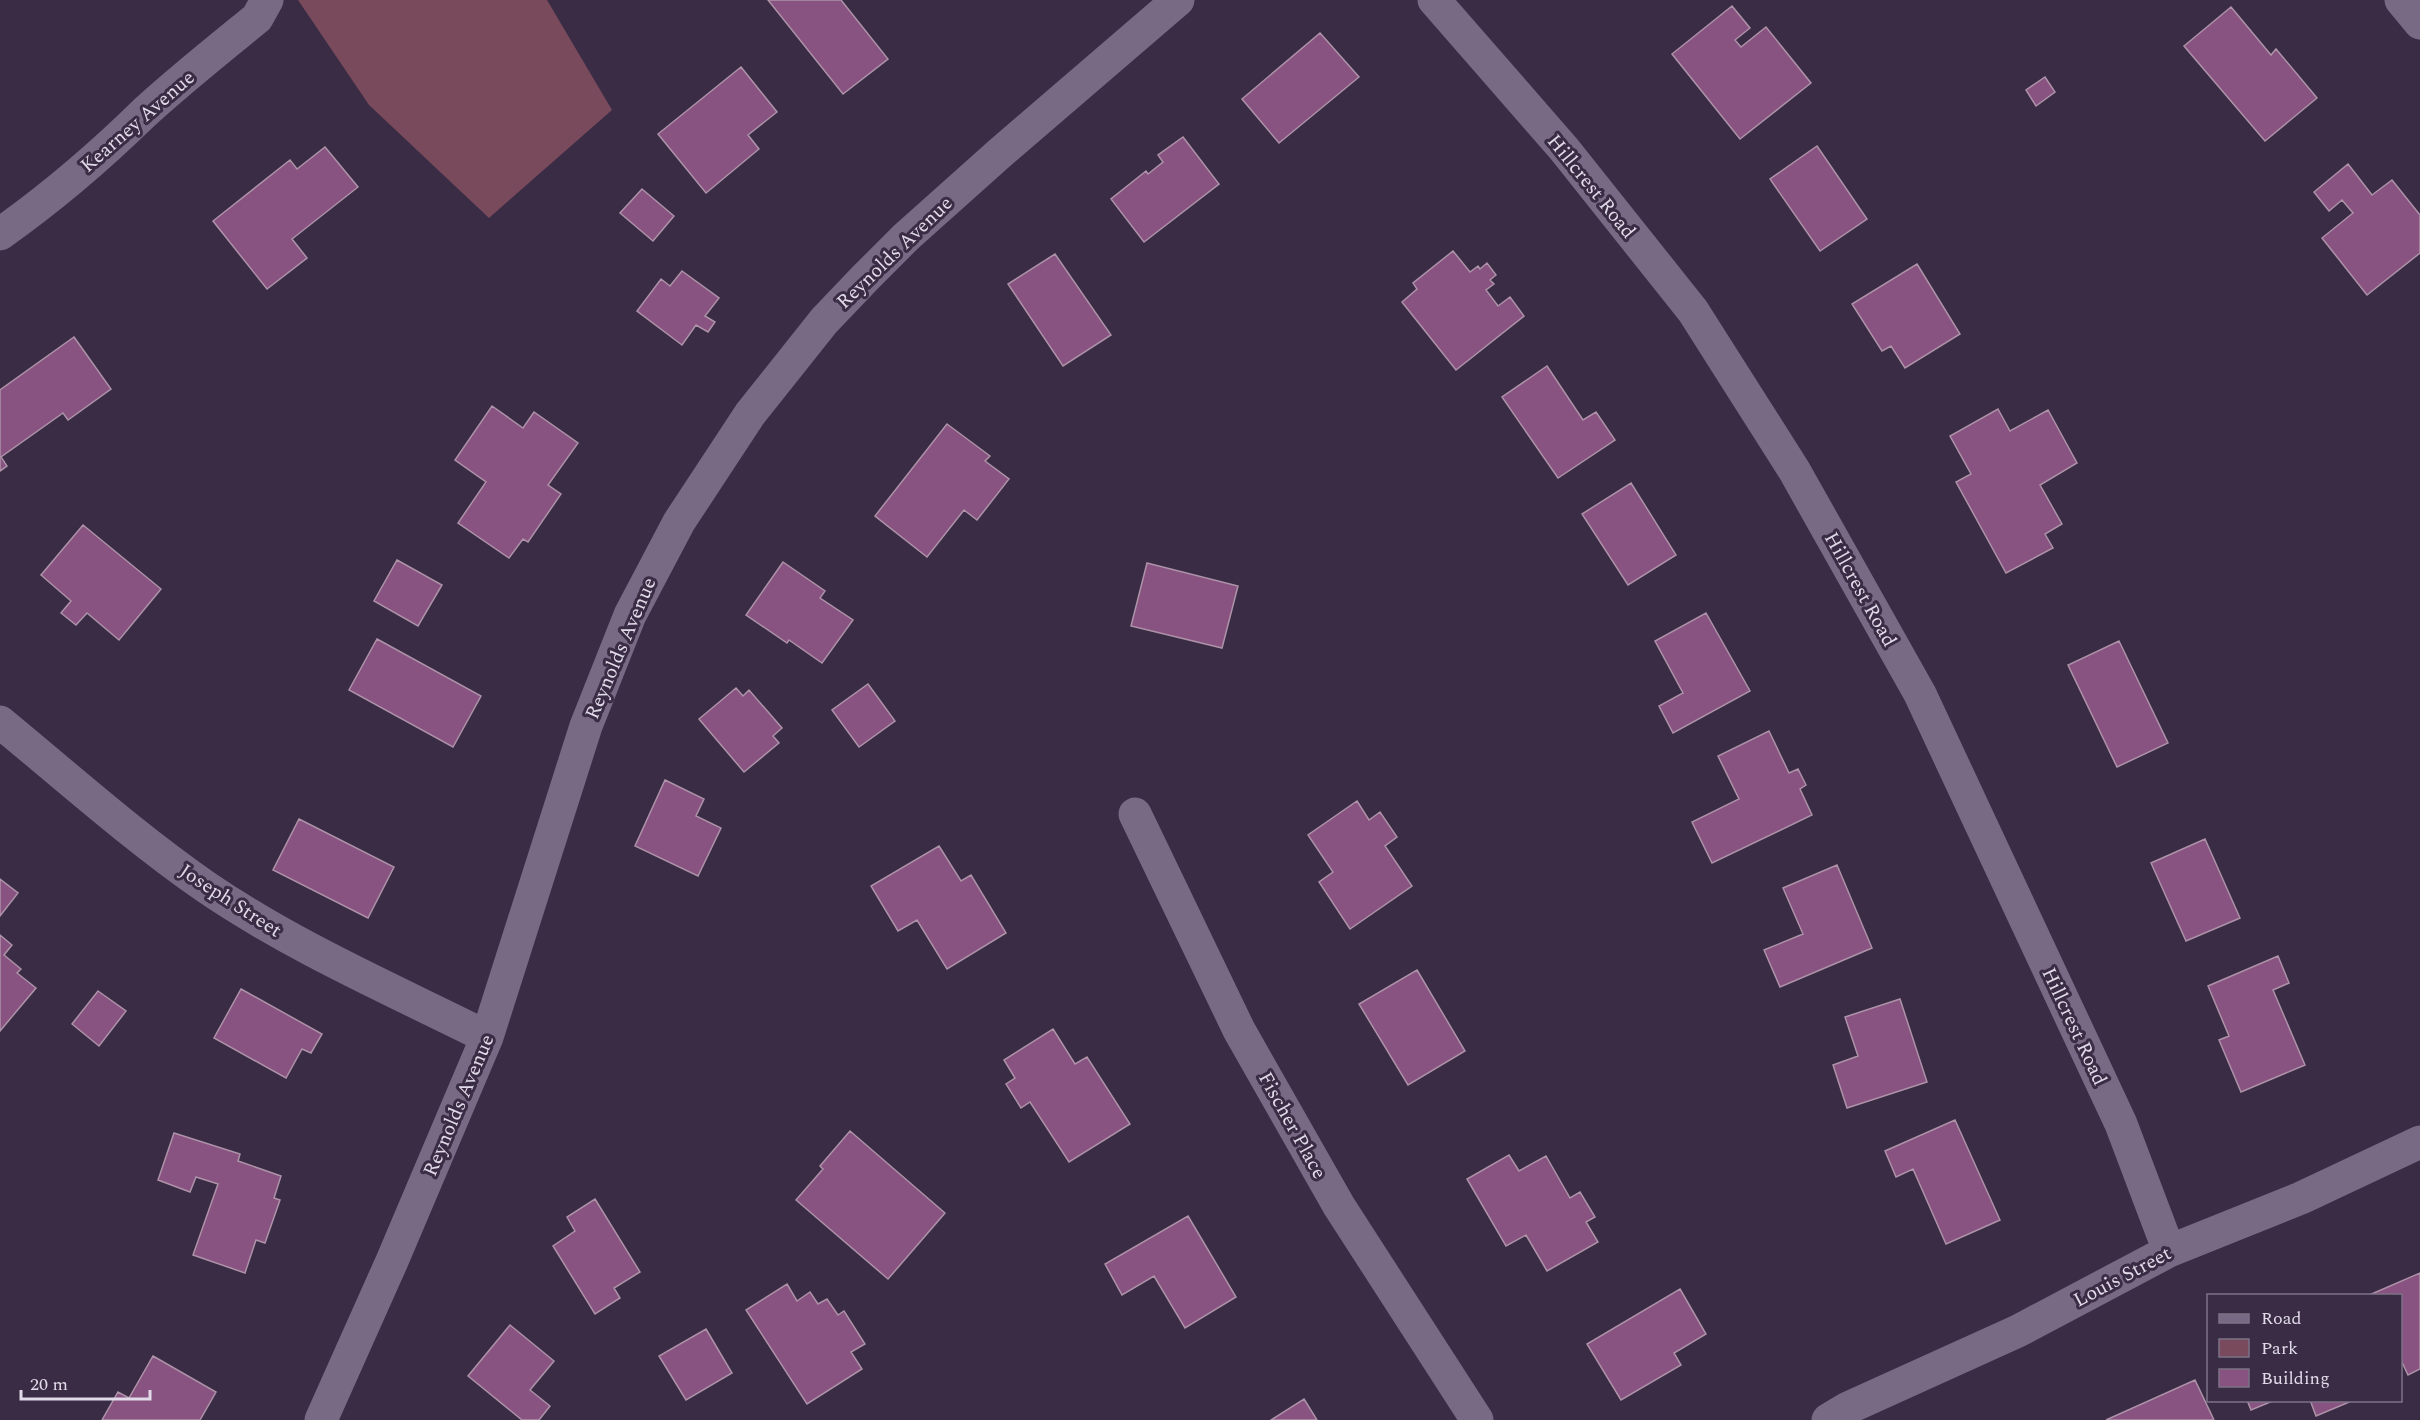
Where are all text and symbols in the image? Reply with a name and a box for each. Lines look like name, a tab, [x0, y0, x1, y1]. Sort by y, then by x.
street label: Kearney Avenue	[74, 63, 202, 180]
street label: Hillcrest Road	[1540, 128, 1643, 245]
street label: Reynolds Avenue	[830, 189, 960, 316]
street label: Hillcrest Road	[1816, 527, 1904, 652]
street label: Reynolds Avenue	[577, 573, 664, 724]
street label: Joseph Street	[173, 856, 288, 945]
street label: Hillcrest Road	[2034, 963, 2115, 1090]
street label: Reynolds Avenue	[415, 1030, 502, 1181]
street label: Fischer Place	[1250, 1066, 1334, 1185]
street label: Louis Street	[2068, 1239, 2177, 1315]
legend	[2207, 1294, 2402, 1402]
text: Road	[2261, 1305, 2302, 1332]
text: Park	[2261, 1335, 2298, 1362]
scale bar	[21, 1363, 150, 1401]
text: Building	[2261, 1365, 2330, 1392]
text: 20 m	[30, 1371, 68, 1398]

